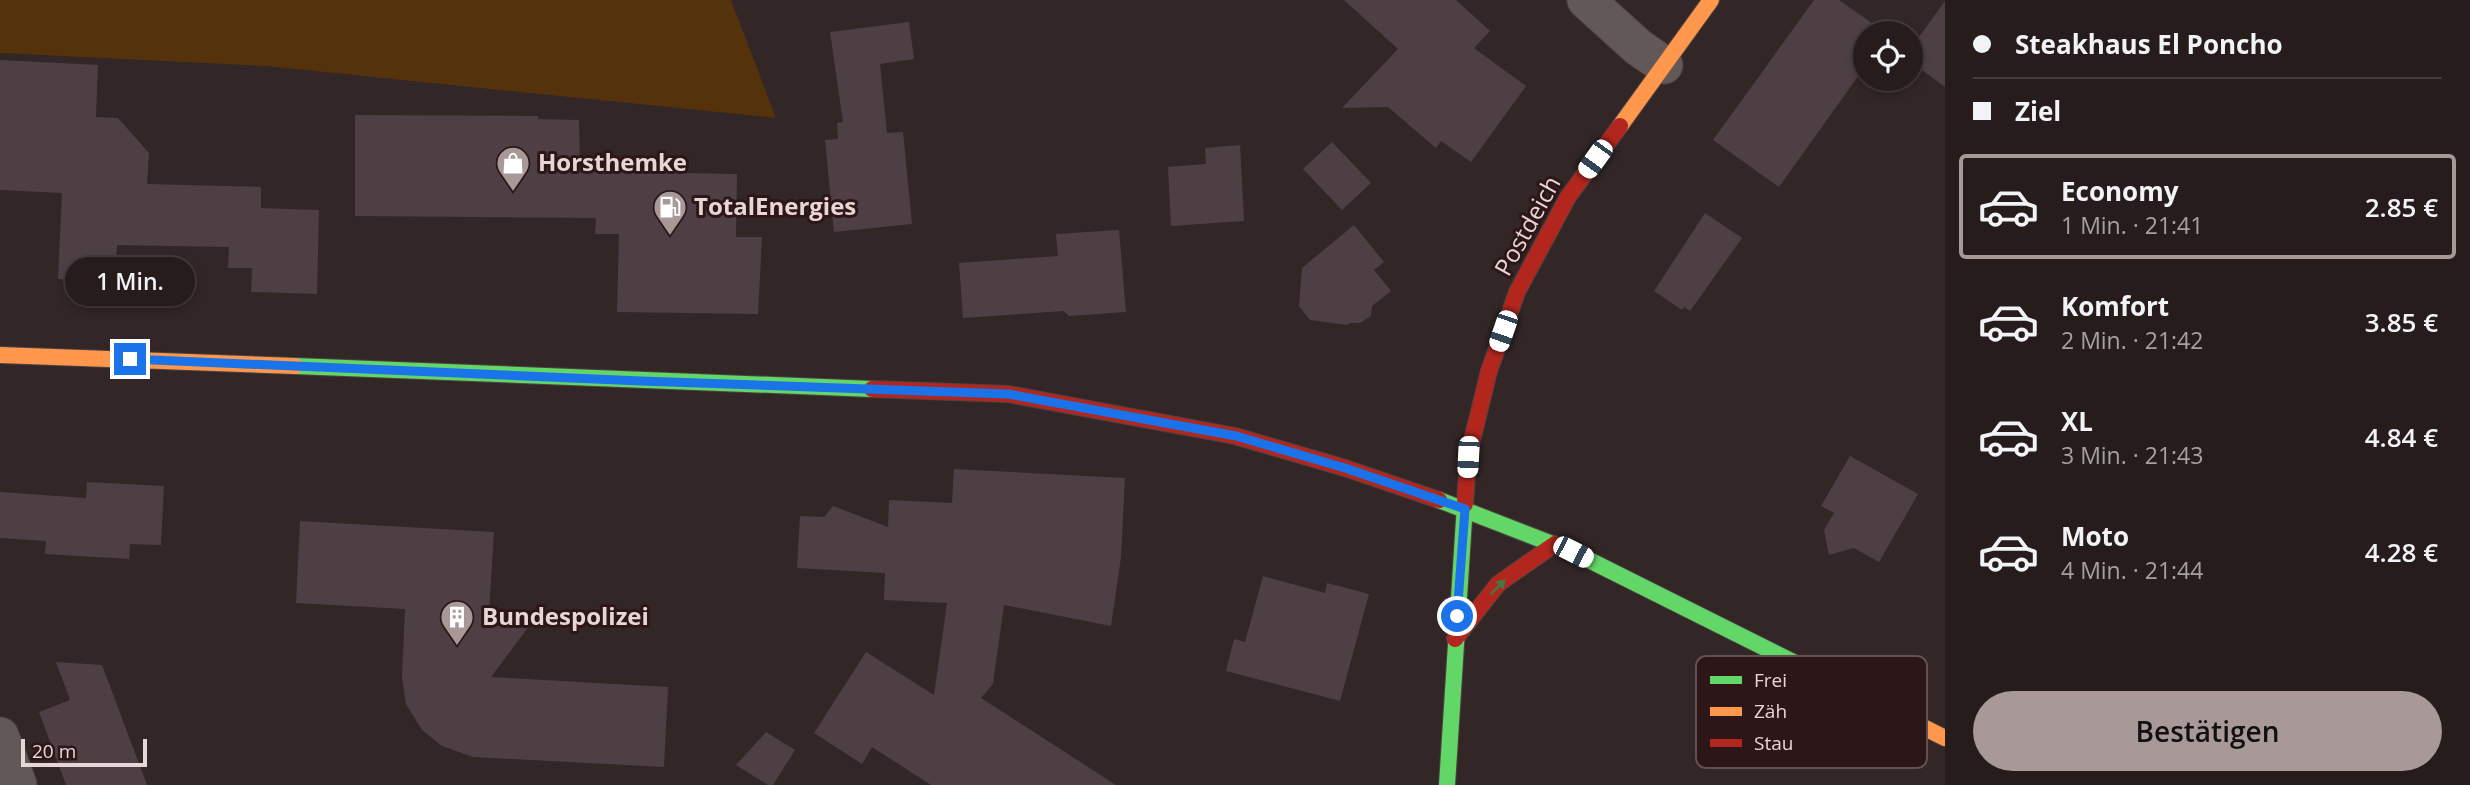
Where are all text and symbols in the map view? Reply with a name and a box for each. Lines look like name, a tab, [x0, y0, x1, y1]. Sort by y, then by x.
map controls	[1853, 21, 1923, 91]
button: locate	[1853, 21, 1923, 91]
text: Steakhaus El Poncho	[2015, 26, 2283, 62]
text: Ziel	[2015, 93, 2061, 129]
car	[1575, 136, 1616, 182]
shop icon: Horsthemke	[494, 144, 532, 193]
place label: Horsthemke	[538, 145, 687, 178]
street label: Postdeich	[1486, 169, 1568, 281]
text: Economy	[2061, 173, 2179, 209]
icon: car	[1977, 175, 2040, 238]
fuel station icon: TotalEnergies	[651, 188, 689, 237]
place label: TotalEnergies	[694, 189, 856, 222]
text: 2.85 €	[2365, 189, 2438, 225]
text: 1 Min. · 21:41	[2061, 209, 2203, 241]
callout: 1 Min.	[65, 258, 195, 306]
text: 1 Min.	[96, 265, 164, 297]
text: Komfort	[2061, 288, 2169, 324]
icon: car	[1977, 290, 2040, 353]
text: 3.85 €	[2365, 304, 2438, 340]
car	[1487, 308, 1520, 354]
text: 2 Min. · 21:42	[2061, 324, 2203, 356]
route end	[114, 343, 146, 375]
text: XL	[2061, 403, 2093, 439]
icon: car	[1977, 405, 2040, 468]
text: 4.84 €	[2365, 419, 2438, 455]
car	[1457, 435, 1480, 479]
text: 3 Min. · 21:43	[2061, 439, 2203, 471]
text: Moto	[2061, 518, 2129, 554]
icon: car	[1977, 520, 2040, 583]
car	[1550, 533, 1597, 571]
text: 4.28 €	[2365, 534, 2438, 570]
text: 4 Min. · 21:44	[2061, 554, 2203, 586]
one-way arrow	[1490, 578, 1507, 595]
building icon: Bundespolizei	[438, 598, 476, 647]
place label: Bundespolizei	[482, 599, 649, 632]
route start	[1441, 600, 1473, 632]
legend	[1696, 656, 1927, 768]
text: Frei	[1754, 667, 1787, 693]
button: Bestätigen	[1973, 691, 2442, 771]
text: Zäh	[1754, 698, 1787, 724]
text: Stau	[1754, 730, 1793, 756]
scale bar	[21, 736, 147, 768]
text: 20 m	[32, 738, 76, 764]

